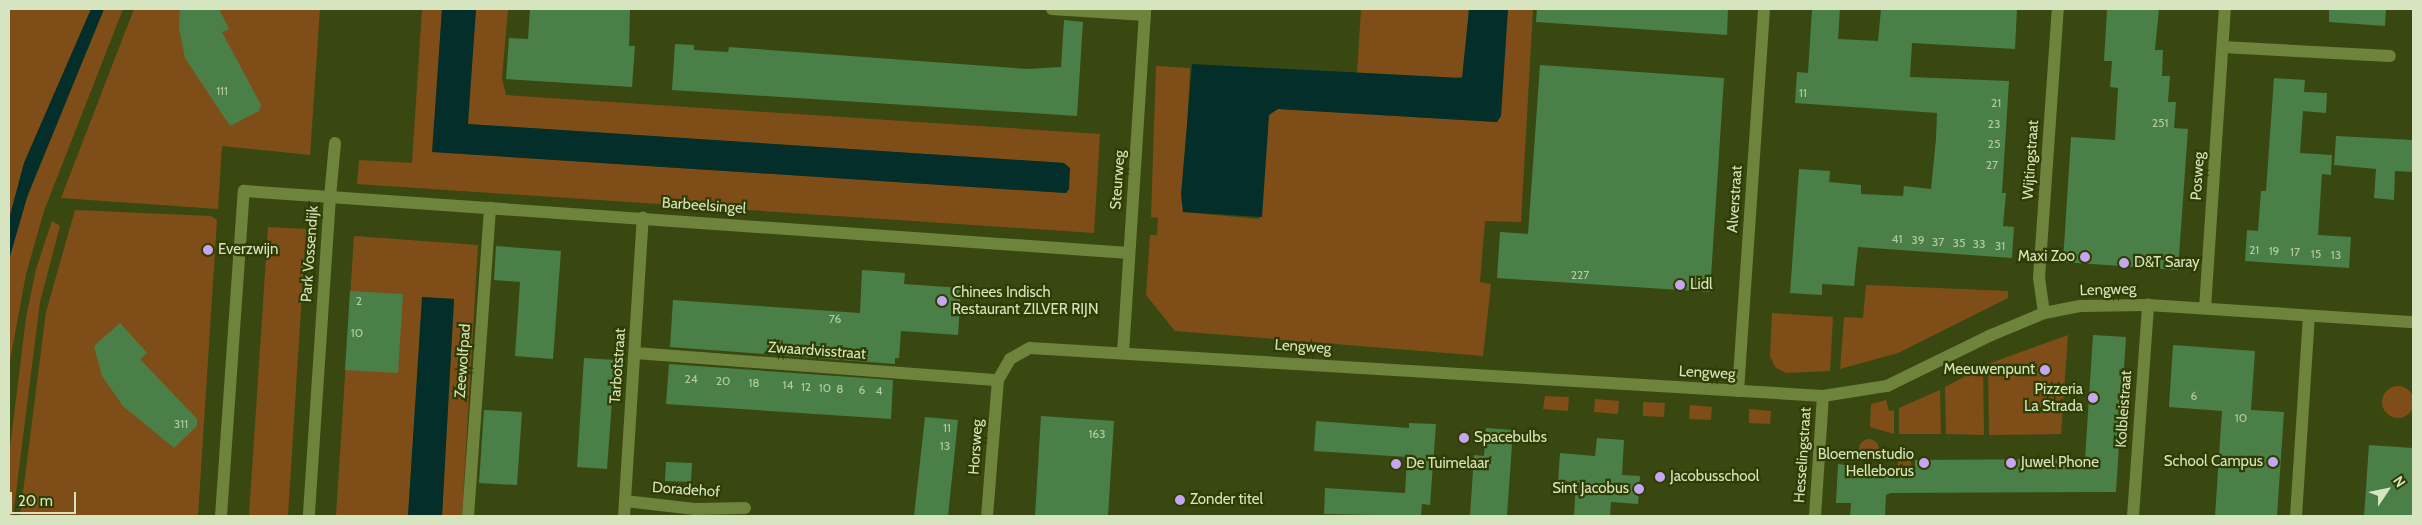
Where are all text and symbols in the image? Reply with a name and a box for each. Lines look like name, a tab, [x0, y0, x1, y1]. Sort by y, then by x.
house number: 111	[216, 84, 228, 98]
house number: 11	[1799, 86, 1807, 100]
house number: 21	[1991, 96, 2001, 110]
house number: 251	[2152, 116, 2168, 130]
house number: 23	[1988, 117, 2000, 131]
street label: Wijtingstraat	[2019, 120, 2043, 200]
house number: 25	[1988, 137, 2000, 151]
street label: Steurweg	[1107, 150, 1129, 210]
street label: Posweg	[2187, 151, 2209, 201]
house number: 27	[1986, 158, 1998, 172]
street label: Alverstraat	[1724, 165, 1746, 233]
street label: Barbeelsingel	[661, 194, 747, 218]
street label: Park Vossendijk	[298, 205, 322, 303]
house number: 41	[1892, 232, 1902, 246]
house number: 39	[1911, 233, 1925, 247]
house number: 37	[1932, 235, 1944, 249]
house number: 35	[1953, 236, 1965, 250]
house number: 33	[1973, 237, 1985, 251]
house number: 31	[1995, 239, 2005, 253]
place label: Everzwijn	[218, 241, 278, 259]
house number: 21	[2249, 243, 2259, 257]
marker: Everzwijn	[202, 244, 214, 256]
house number: 19	[2269, 244, 2279, 258]
house number: 17	[2290, 245, 2300, 259]
house number: 15	[2311, 247, 2321, 261]
place label: Maxi Zoo	[2018, 248, 2075, 266]
house number: 13	[2331, 248, 2341, 262]
marker: Maxi Zoo	[2079, 251, 2091, 263]
place label: D&T Saray	[2134, 254, 2200, 272]
marker: D&T Saray	[2118, 257, 2130, 269]
house number: 227	[1571, 268, 1589, 282]
place label: Lidl	[1690, 276, 1713, 294]
marker: Lidl	[1674, 279, 1686, 291]
street label: Lengweg	[2079, 280, 2137, 300]
place label: Chinees Indisch Restaurant ZILVER RIJN	[952, 283, 1098, 318]
house number: 2	[356, 294, 362, 308]
marker: Chinees Indisch Restaurant ZILVER RIJN	[936, 295, 948, 307]
house number: 76	[829, 312, 841, 326]
street label: Zeewolfpad	[451, 323, 475, 399]
house number: 10	[351, 326, 363, 340]
street label: Tarbotstraat	[606, 328, 630, 404]
street label: Lengweg	[1274, 336, 1332, 358]
street label: Zwaardvisstraat	[767, 339, 867, 363]
place label: Meeuwenpunt	[1943, 361, 2035, 379]
street label: Lengweg	[1678, 363, 1736, 383]
marker: Meeuwenpunt	[2039, 364, 2051, 376]
street label: Kolbleistraat	[2112, 370, 2136, 448]
house number: 24	[684, 372, 698, 386]
house number: 20	[716, 374, 730, 388]
house number: 18	[748, 376, 760, 390]
house number: 14	[783, 378, 793, 392]
house number: 12	[801, 380, 811, 394]
place label: Pizzeria La Strada	[2024, 380, 2083, 415]
house number: 10	[819, 381, 831, 395]
house number: 8	[836, 382, 844, 396]
house number: 6	[859, 383, 865, 397]
house number: 4	[876, 384, 882, 398]
house number: 6	[2191, 389, 2197, 403]
marker: Pizzeria La Strada	[2087, 392, 2099, 404]
street label: Hesselingstraat	[1791, 407, 1815, 503]
house number: 10	[2235, 411, 2247, 425]
house number: 311	[174, 417, 188, 431]
street label: Horsweg	[965, 419, 987, 475]
house number: 11	[943, 421, 951, 435]
house number: 163	[1088, 427, 1106, 441]
place label: Spacebulbs	[1474, 429, 1547, 447]
marker: Spacebulbs	[1458, 432, 1470, 444]
house number: 13	[940, 439, 950, 453]
place label: Bloemenstudio Helleborus	[1818, 445, 1914, 480]
place label: School Campus	[2164, 453, 2263, 471]
place label: Juwel Phone	[2021, 454, 2099, 472]
place label: De Tuimelaar	[1406, 455, 1489, 473]
marker: School Campus	[2267, 456, 2279, 468]
marker: Bloemenstudio Helleborus	[1918, 457, 1930, 469]
marker: Juwel Phone	[2005, 457, 2017, 469]
marker: De Tuimelaar	[1390, 458, 1402, 470]
north arrow	[2362, 465, 2412, 515]
place label: Jacobusschool	[1670, 468, 1759, 486]
marker: Jacobusschool	[1654, 471, 1666, 483]
text: N	[2389, 472, 2410, 491]
street label: Doradehof	[651, 479, 721, 501]
place label: Sint Jacobus	[1552, 480, 1629, 498]
scale bar	[12, 482, 79, 514]
marker: Sint Jacobus	[1633, 483, 1645, 495]
place label: Zonder titel	[1190, 491, 1263, 509]
text: 20 m	[18, 492, 53, 510]
marker: Zonder titel	[1174, 494, 1186, 506]

